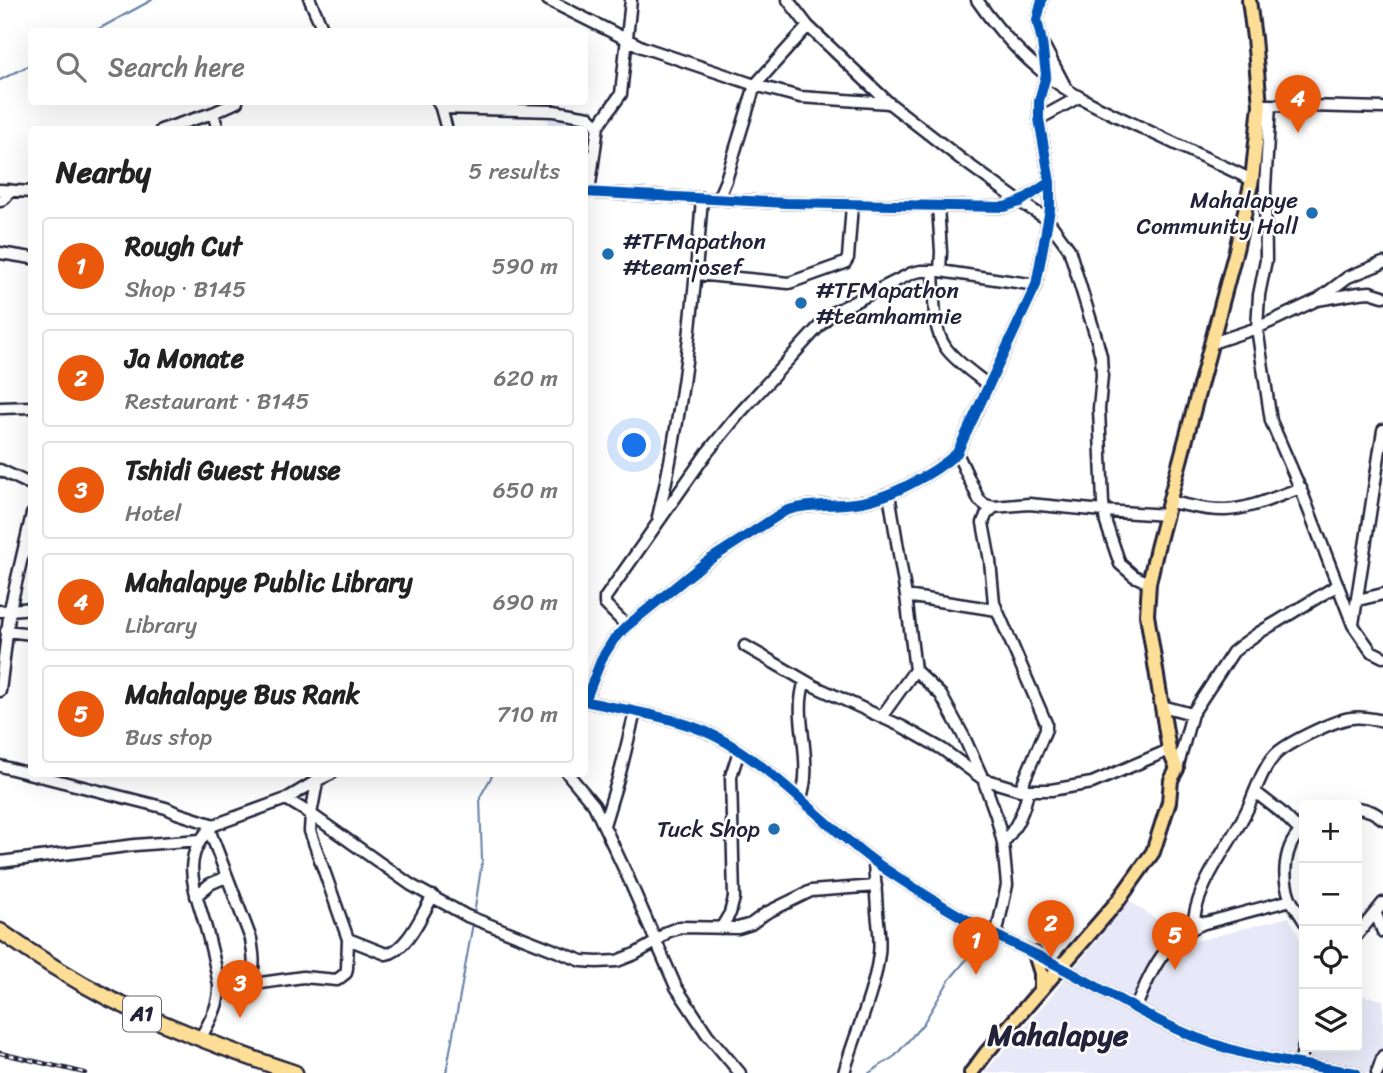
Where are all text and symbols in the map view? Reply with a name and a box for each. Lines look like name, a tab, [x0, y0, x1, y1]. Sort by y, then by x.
search box	[28, 28, 588, 105]
text: Search here	[108, 44, 245, 90]
icon: search	[52, 48, 90, 86]
pin: 4	[1275, 75, 1321, 133]
text: Nearby	[56, 145, 151, 199]
text: 5 results	[469, 151, 560, 192]
place label: Mahalapye Community Hall	[1137, 180, 1298, 247]
marker: Mahalapye Community Hall	[1304, 205, 1320, 221]
place label: #TFMapathon #teamjosef	[622, 221, 766, 288]
text: Rough Cut	[125, 223, 242, 269]
text: 1	[76, 246, 86, 287]
text: 590 m	[492, 246, 558, 287]
marker: #TFMapathon #teamjosef	[600, 246, 616, 262]
text: Shop · B145	[125, 269, 246, 310]
place label: #TFMapathon #teamhammie	[815, 270, 962, 337]
marker: #TFMapathon #teamhammie	[793, 295, 809, 311]
text: Ja Monate	[125, 335, 244, 381]
text: 2	[74, 358, 88, 399]
text: 620 m	[493, 358, 558, 399]
text: Restaurant · B145	[125, 381, 310, 422]
your location	[617, 428, 651, 462]
text: Tshidi Guest House	[125, 447, 341, 493]
text: 3	[75, 470, 87, 511]
text: 650 m	[493, 470, 558, 511]
text: Hotel	[125, 493, 181, 534]
text: Mahalapye Public Library	[125, 559, 413, 605]
text: 4	[74, 582, 88, 623]
text: 690 m	[493, 582, 558, 623]
text: Library	[125, 605, 197, 646]
text: Mahalapye Bus Rank	[125, 671, 360, 717]
text: 5	[74, 694, 88, 735]
text: 710 m	[497, 694, 558, 735]
text: Bus stop	[125, 717, 212, 758]
map controls	[1299, 800, 1362, 1052]
button: +	[1299, 800, 1362, 863]
place label: Tuck Shop	[657, 809, 760, 850]
marker: Tuck Shop	[766, 821, 782, 837]
button: −	[1299, 863, 1362, 926]
pin: 2	[1028, 900, 1074, 958]
pin: 5	[1152, 912, 1198, 970]
pin: 1	[953, 917, 999, 975]
button: locate	[1299, 926, 1362, 989]
pin: 3	[217, 960, 263, 1018]
button: layers	[1299, 989, 1362, 1052]
road number: A1	[123, 996, 161, 1032]
district label: Mahalapye	[987, 1008, 1129, 1062]

